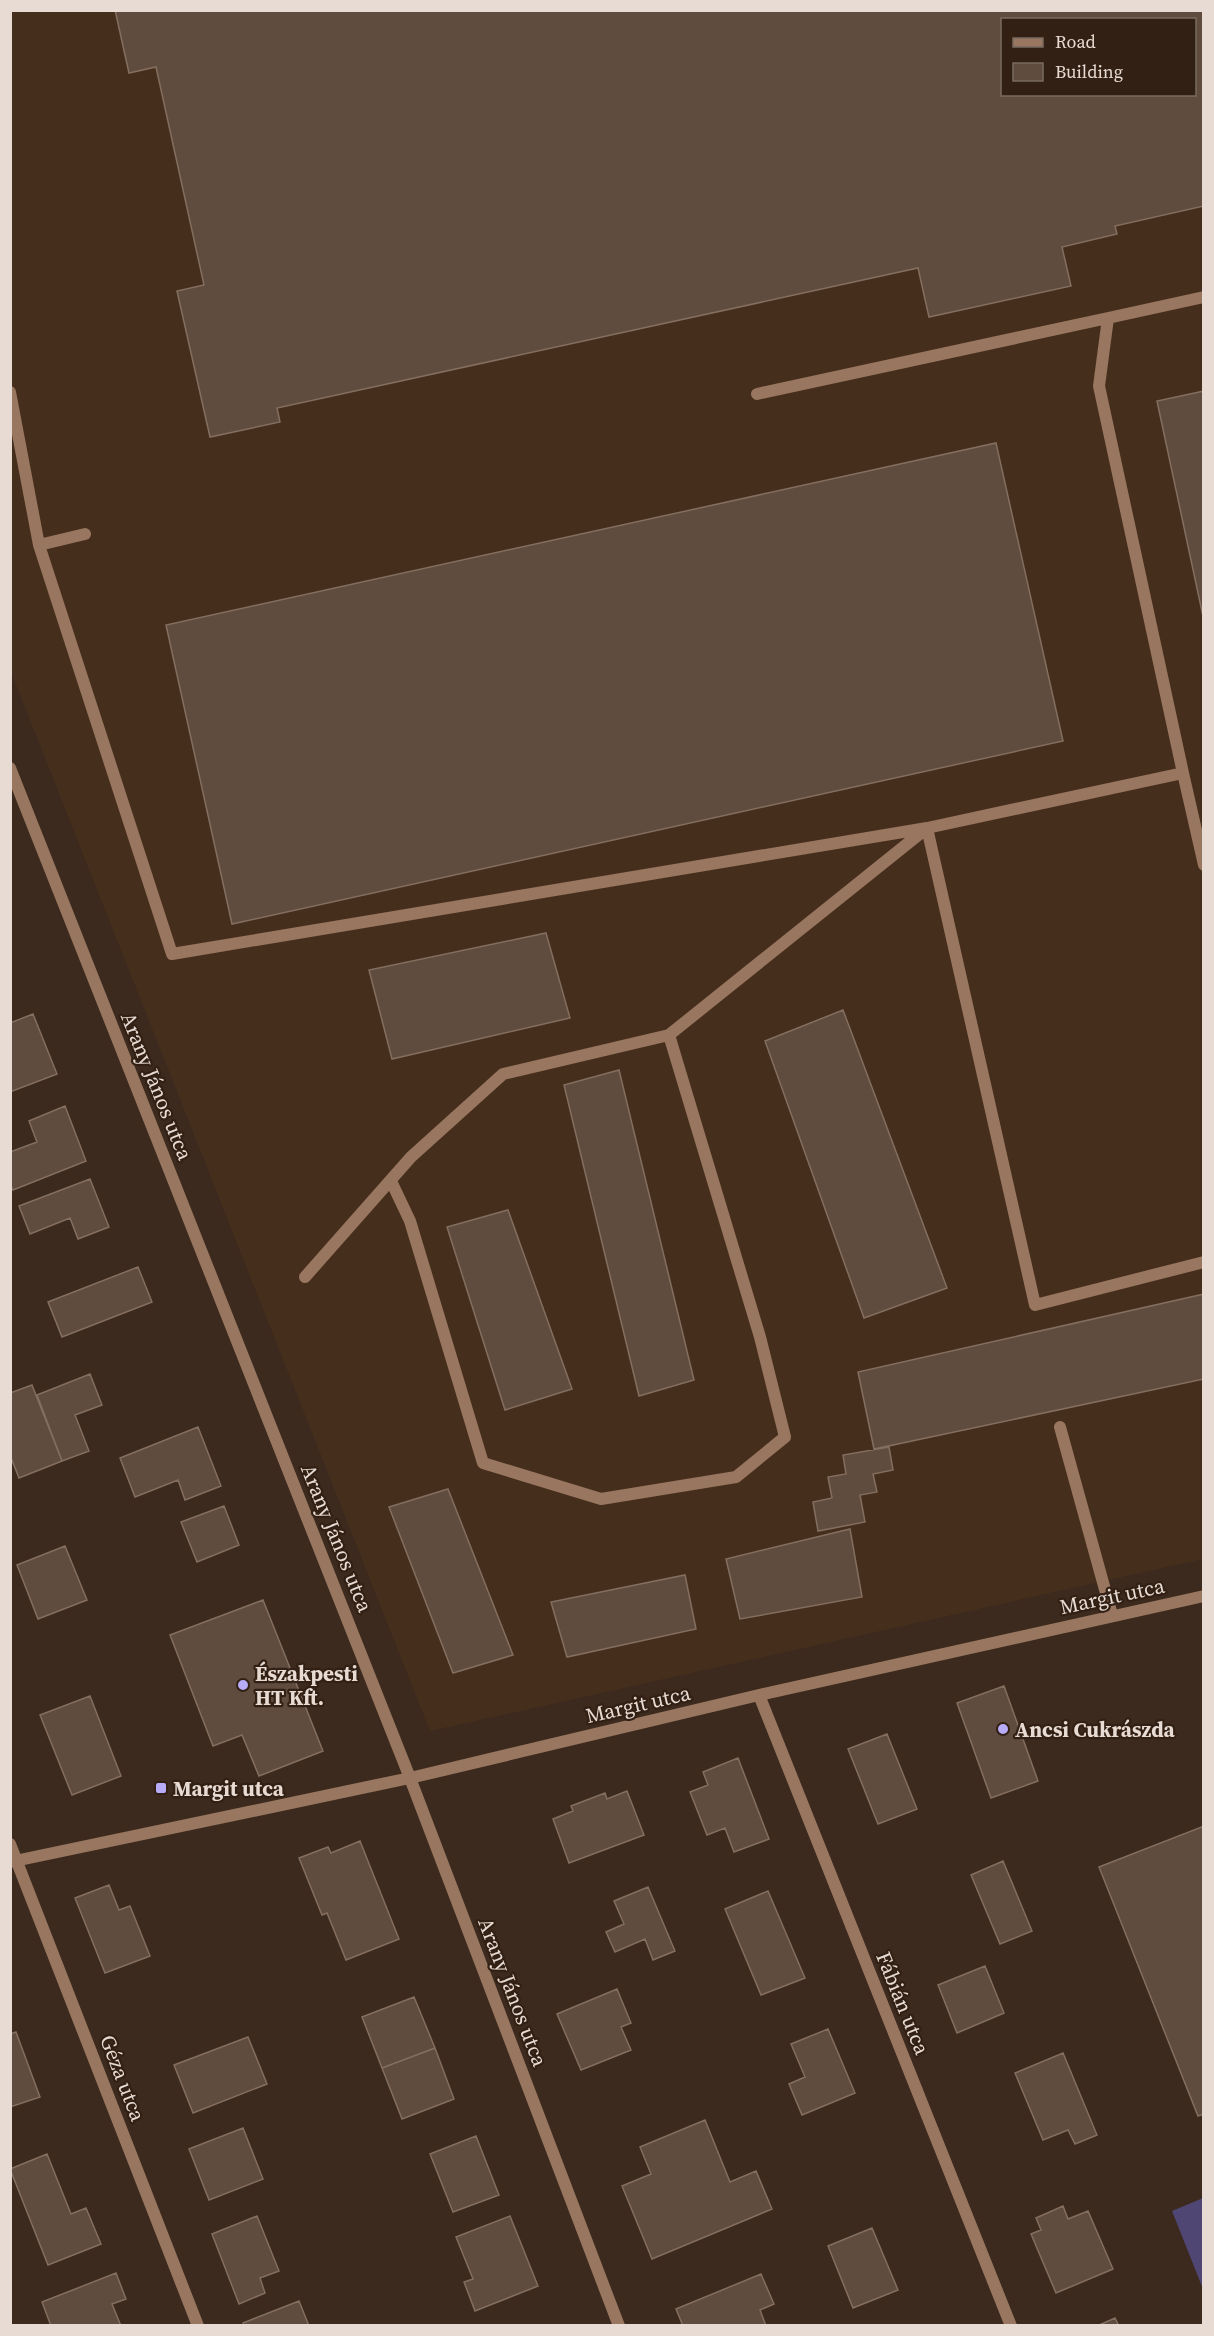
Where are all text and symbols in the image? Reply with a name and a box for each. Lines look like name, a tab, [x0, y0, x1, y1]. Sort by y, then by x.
legend	[1001, 18, 1196, 96]
text: Road	[1055, 29, 1096, 54]
text: Building	[1055, 59, 1123, 84]
street label: Arany János utca	[114, 1008, 200, 1165]
street label: Arany János utca	[294, 1460, 380, 1617]
street label: Margit utca	[1057, 1571, 1167, 1621]
place label: Északpesti HT Kft.	[255, 1659, 358, 1712]
marker: Északpesti HT Kft.	[236, 1678, 250, 1692]
street label: Margit utca	[583, 1678, 694, 1730]
place label: Ancsi Cukrászda	[1015, 1715, 1175, 1744]
marker: Ancsi Cukrászda	[996, 1722, 1010, 1736]
place label: Margit utca	[173, 1774, 285, 1803]
marker: Margit utca	[154, 1781, 168, 1795]
street label: Arany János utca	[471, 1913, 555, 2071]
street label: Fábián utca	[869, 1947, 937, 2059]
street label: Géza utca	[93, 2031, 153, 2126]

